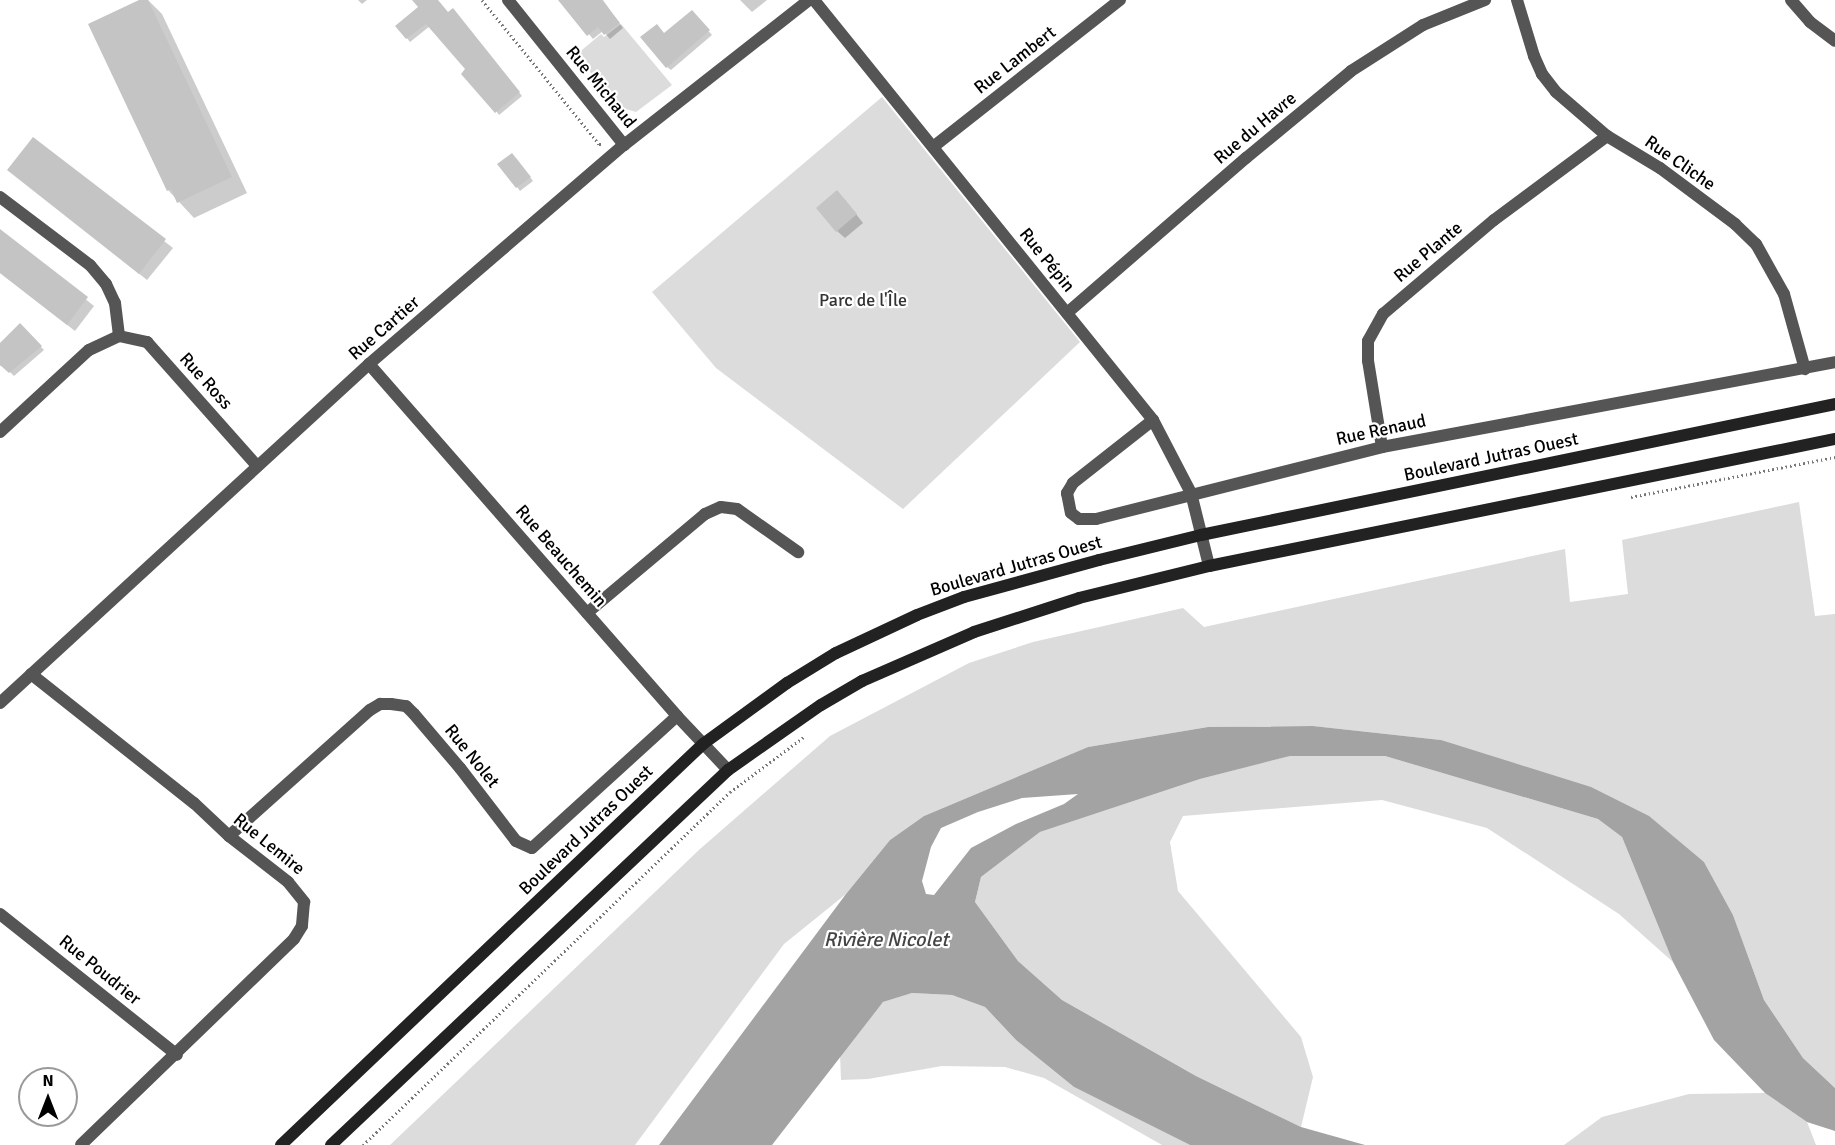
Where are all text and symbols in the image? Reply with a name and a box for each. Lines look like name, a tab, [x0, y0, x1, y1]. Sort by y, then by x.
street label: Rue Lambert	[970, 21, 1060, 99]
street label: Rue Michaud	[561, 42, 641, 132]
street label: Rue du Havre	[1209, 87, 1301, 169]
street label: Rue Cliche	[1640, 131, 1720, 195]
street label: Rue Plante	[1389, 217, 1467, 287]
street label: Rue Pépin	[1015, 224, 1079, 296]
park label: Parc de l'Île	[819, 289, 907, 311]
street label: Rue Cartier	[344, 291, 424, 365]
street label: Rue Ross	[175, 348, 237, 414]
street label: Rue Renaud	[1334, 410, 1428, 450]
street label: Boulevard Jutras Ouest	[1402, 428, 1580, 486]
street label: Rue Beauchemin	[511, 500, 611, 612]
street label: Boulevard Jutras Ouest	[928, 531, 1104, 601]
street label: Rue Nolet	[440, 720, 504, 792]
street label: Boulevard Jutras Ouest	[515, 760, 657, 900]
street label: Rue Lemire	[229, 809, 309, 879]
water label: Rivière Nicolet	[824, 927, 948, 951]
street label: Rue Poudrier	[55, 930, 145, 1010]
north arrow	[18, 1067, 78, 1127]
text: N	[42, 1071, 54, 1091]

